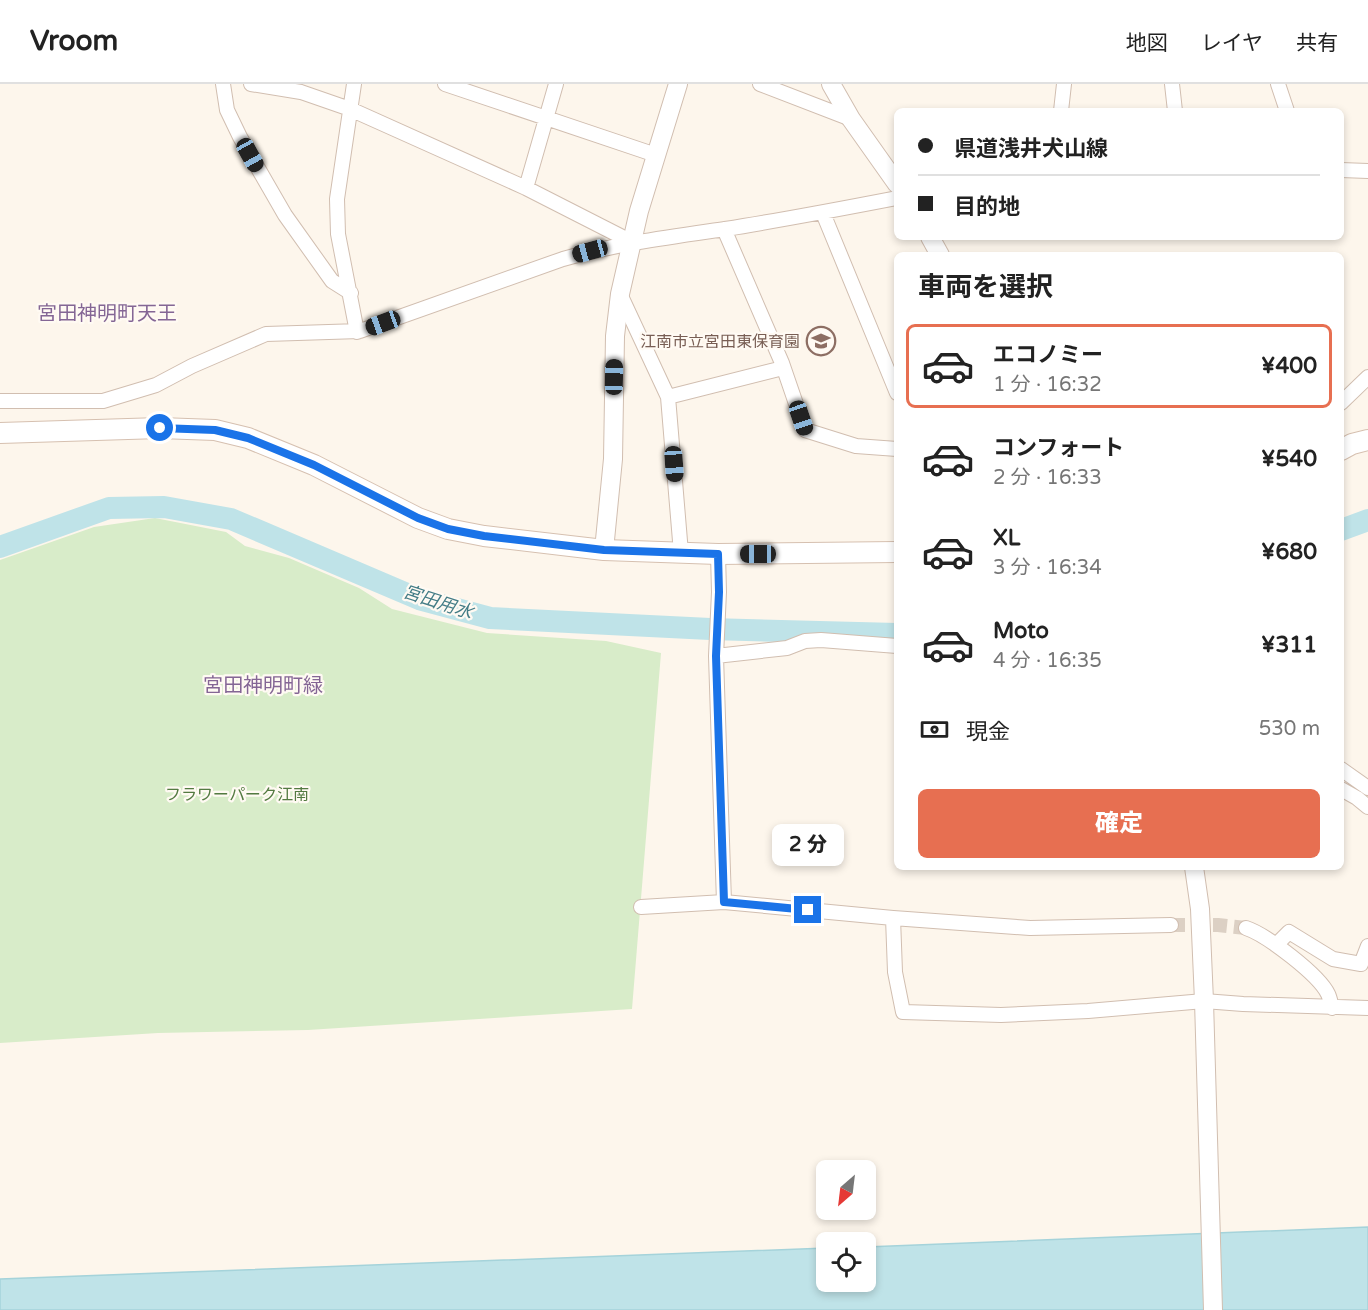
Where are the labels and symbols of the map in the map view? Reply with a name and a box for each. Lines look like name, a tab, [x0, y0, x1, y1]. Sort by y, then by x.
car	[233, 135, 267, 175]
car	[570, 238, 610, 264]
district label: 宮田神明町天王	[37, 302, 177, 326]
car	[363, 308, 403, 338]
school or university icon: 江南市立宮田東保育園	[805, 325, 837, 357]
place label: 江南市立宮田東保育園	[640, 332, 800, 352]
car	[605, 359, 623, 395]
car	[787, 398, 815, 438]
route start	[146, 414, 173, 441]
car	[664, 445, 684, 483]
car	[740, 545, 776, 563]
water label: 宮田用水	[400, 580, 478, 624]
district label: 宮田神明町緑	[203, 674, 323, 698]
park label: フラワーパーク江南	[165, 785, 309, 805]
callout: 2 分	[772, 823, 844, 865]
route end	[794, 896, 821, 923]
north arrow	[816, 1160, 876, 1220]

